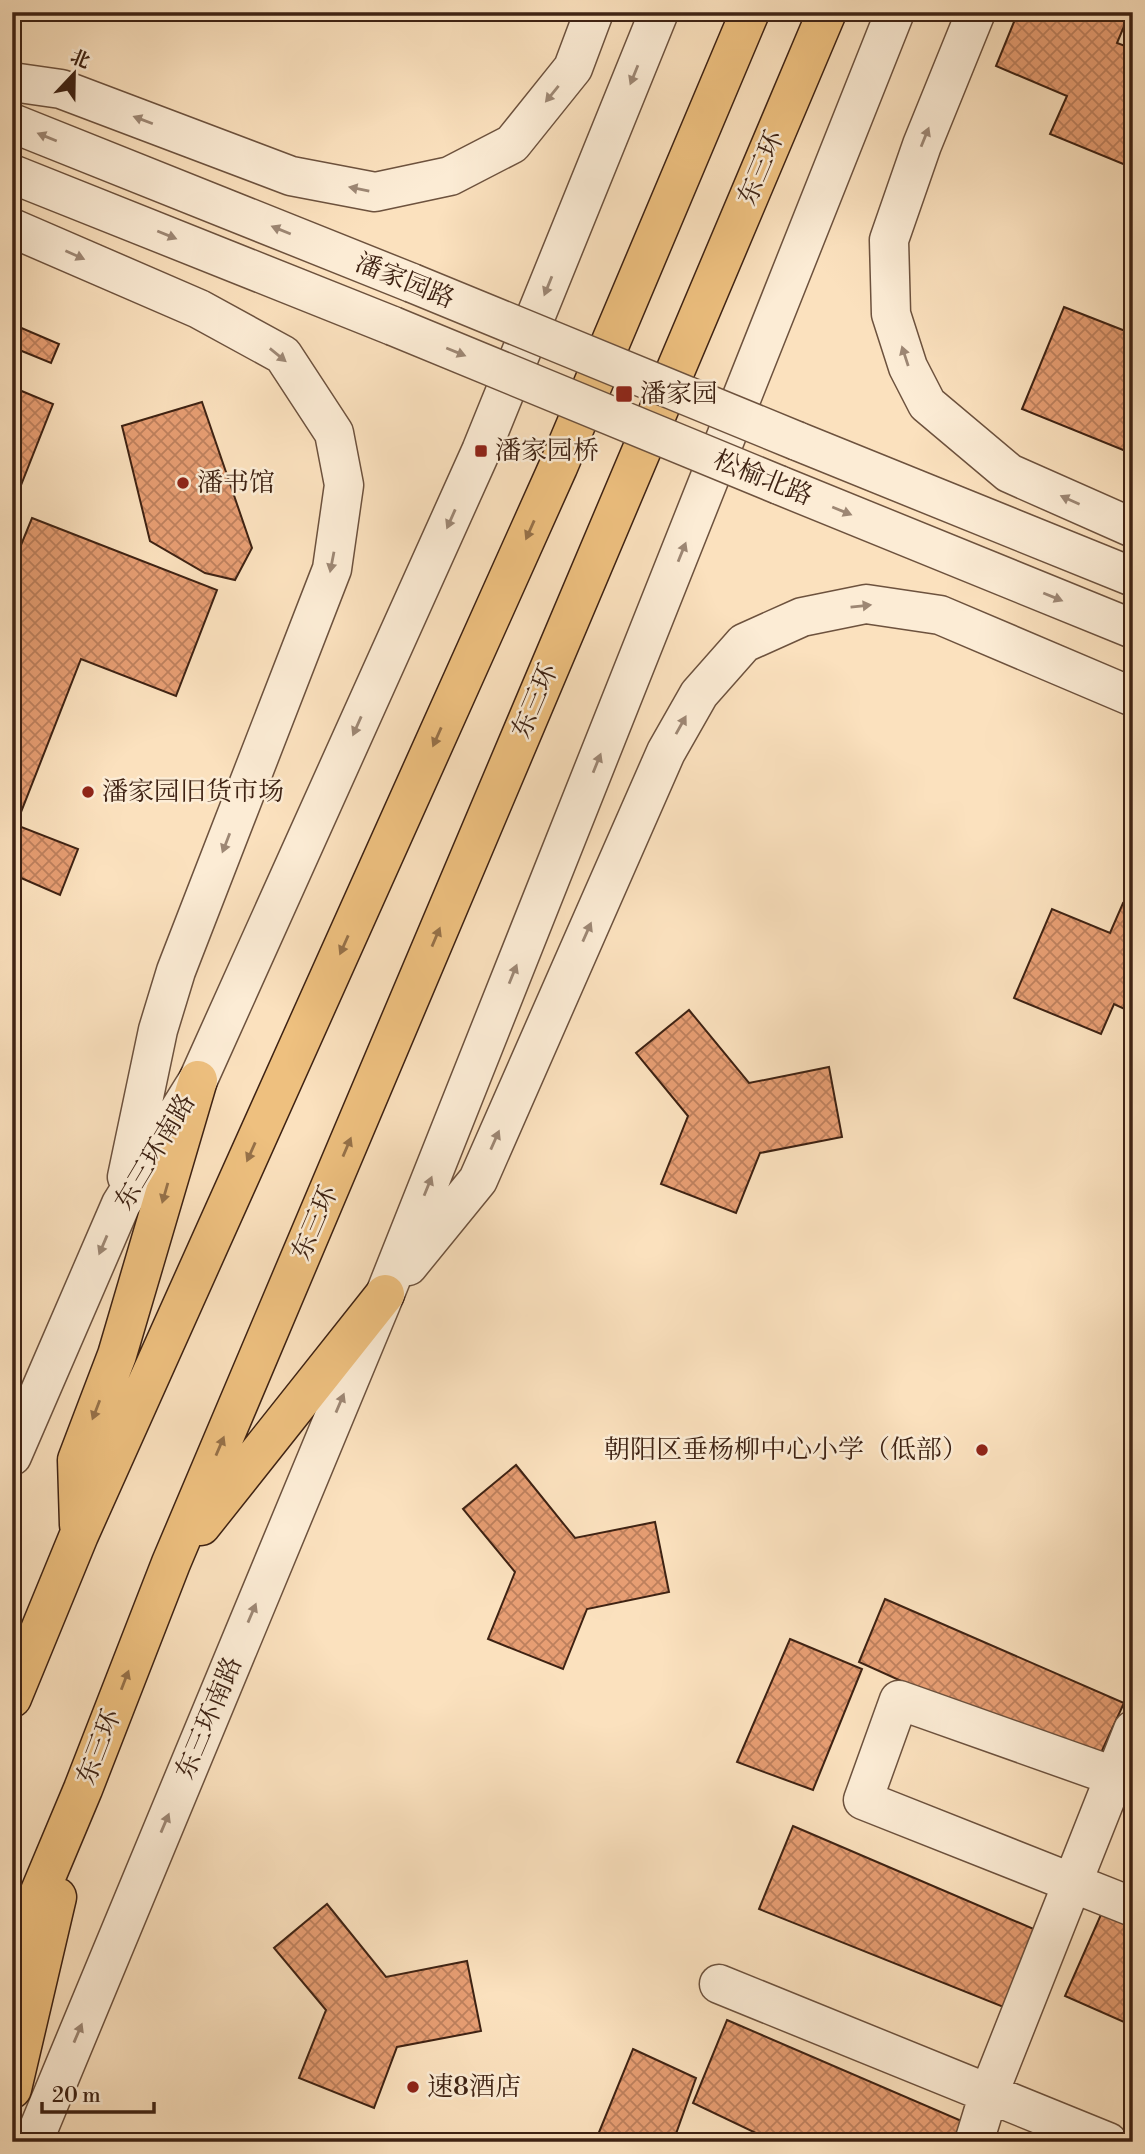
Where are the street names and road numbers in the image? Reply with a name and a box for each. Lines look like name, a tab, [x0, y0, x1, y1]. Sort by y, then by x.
street label: 东三环	[731, 126, 791, 210]
street label: 潘家园路	[351, 247, 459, 315]
street label: 松榆北路	[709, 444, 817, 512]
street label: 东三环	[505, 659, 565, 743]
street label: 东三环南路	[108, 1088, 202, 1216]
street label: 东三环	[285, 1181, 345, 1265]
street label: 东三环南路	[169, 1652, 249, 1784]
street label: 东三环	[70, 1705, 128, 1789]

